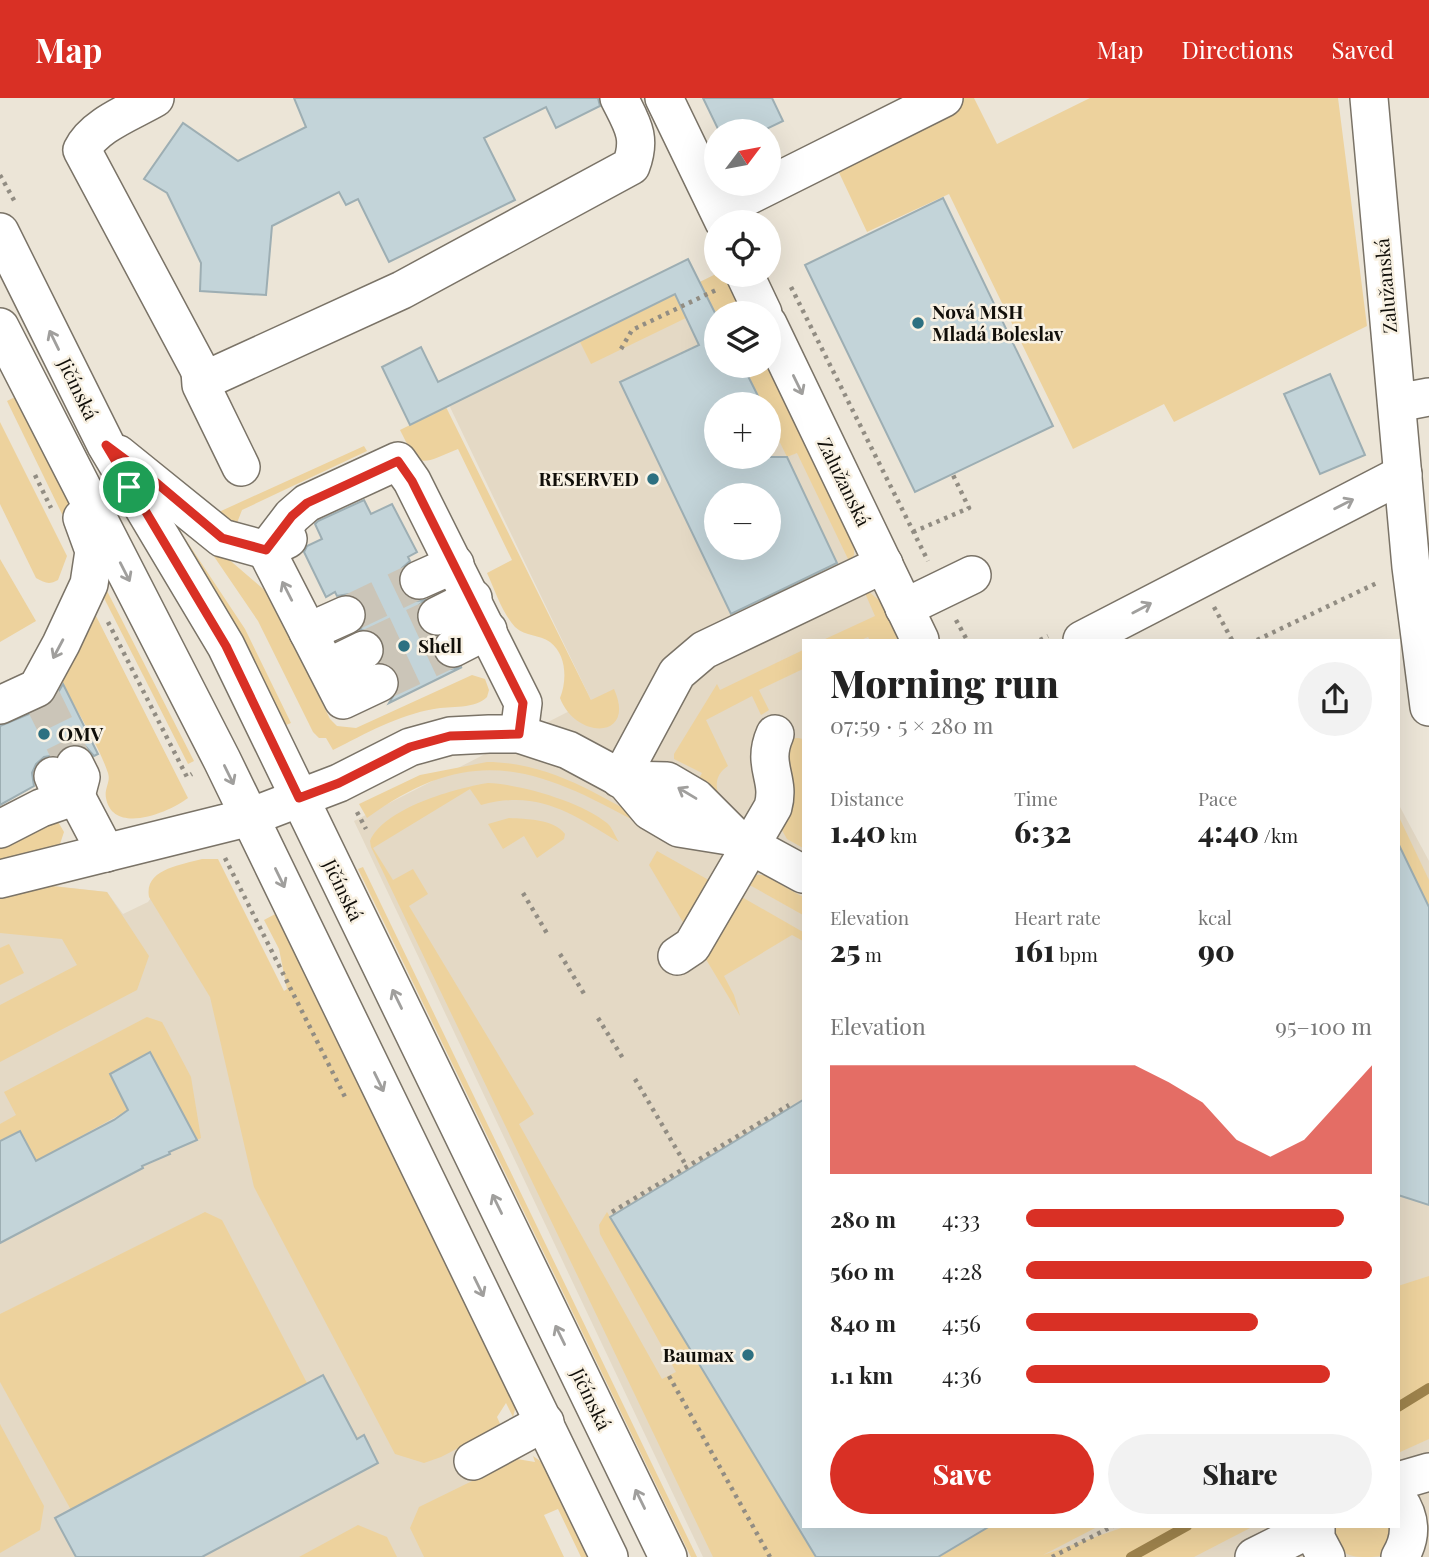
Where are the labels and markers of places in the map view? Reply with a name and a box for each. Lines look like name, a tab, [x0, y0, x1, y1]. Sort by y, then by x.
place label: Nová MSH Mladá Boleslav	[932, 298, 1064, 346]
marker: Nová MSH Mladá Boleslav	[910, 315, 926, 331]
pin	[99, 457, 159, 517]
place label: RESERVED	[538, 465, 639, 491]
marker: RESERVED	[645, 471, 661, 487]
place label: Shell	[418, 632, 462, 658]
marker: Shell	[396, 638, 412, 654]
place label: OMV	[58, 720, 104, 746]
marker: OMV	[36, 726, 52, 742]
place label: Baumax	[663, 1341, 735, 1367]
marker: Baumax	[740, 1347, 756, 1363]

